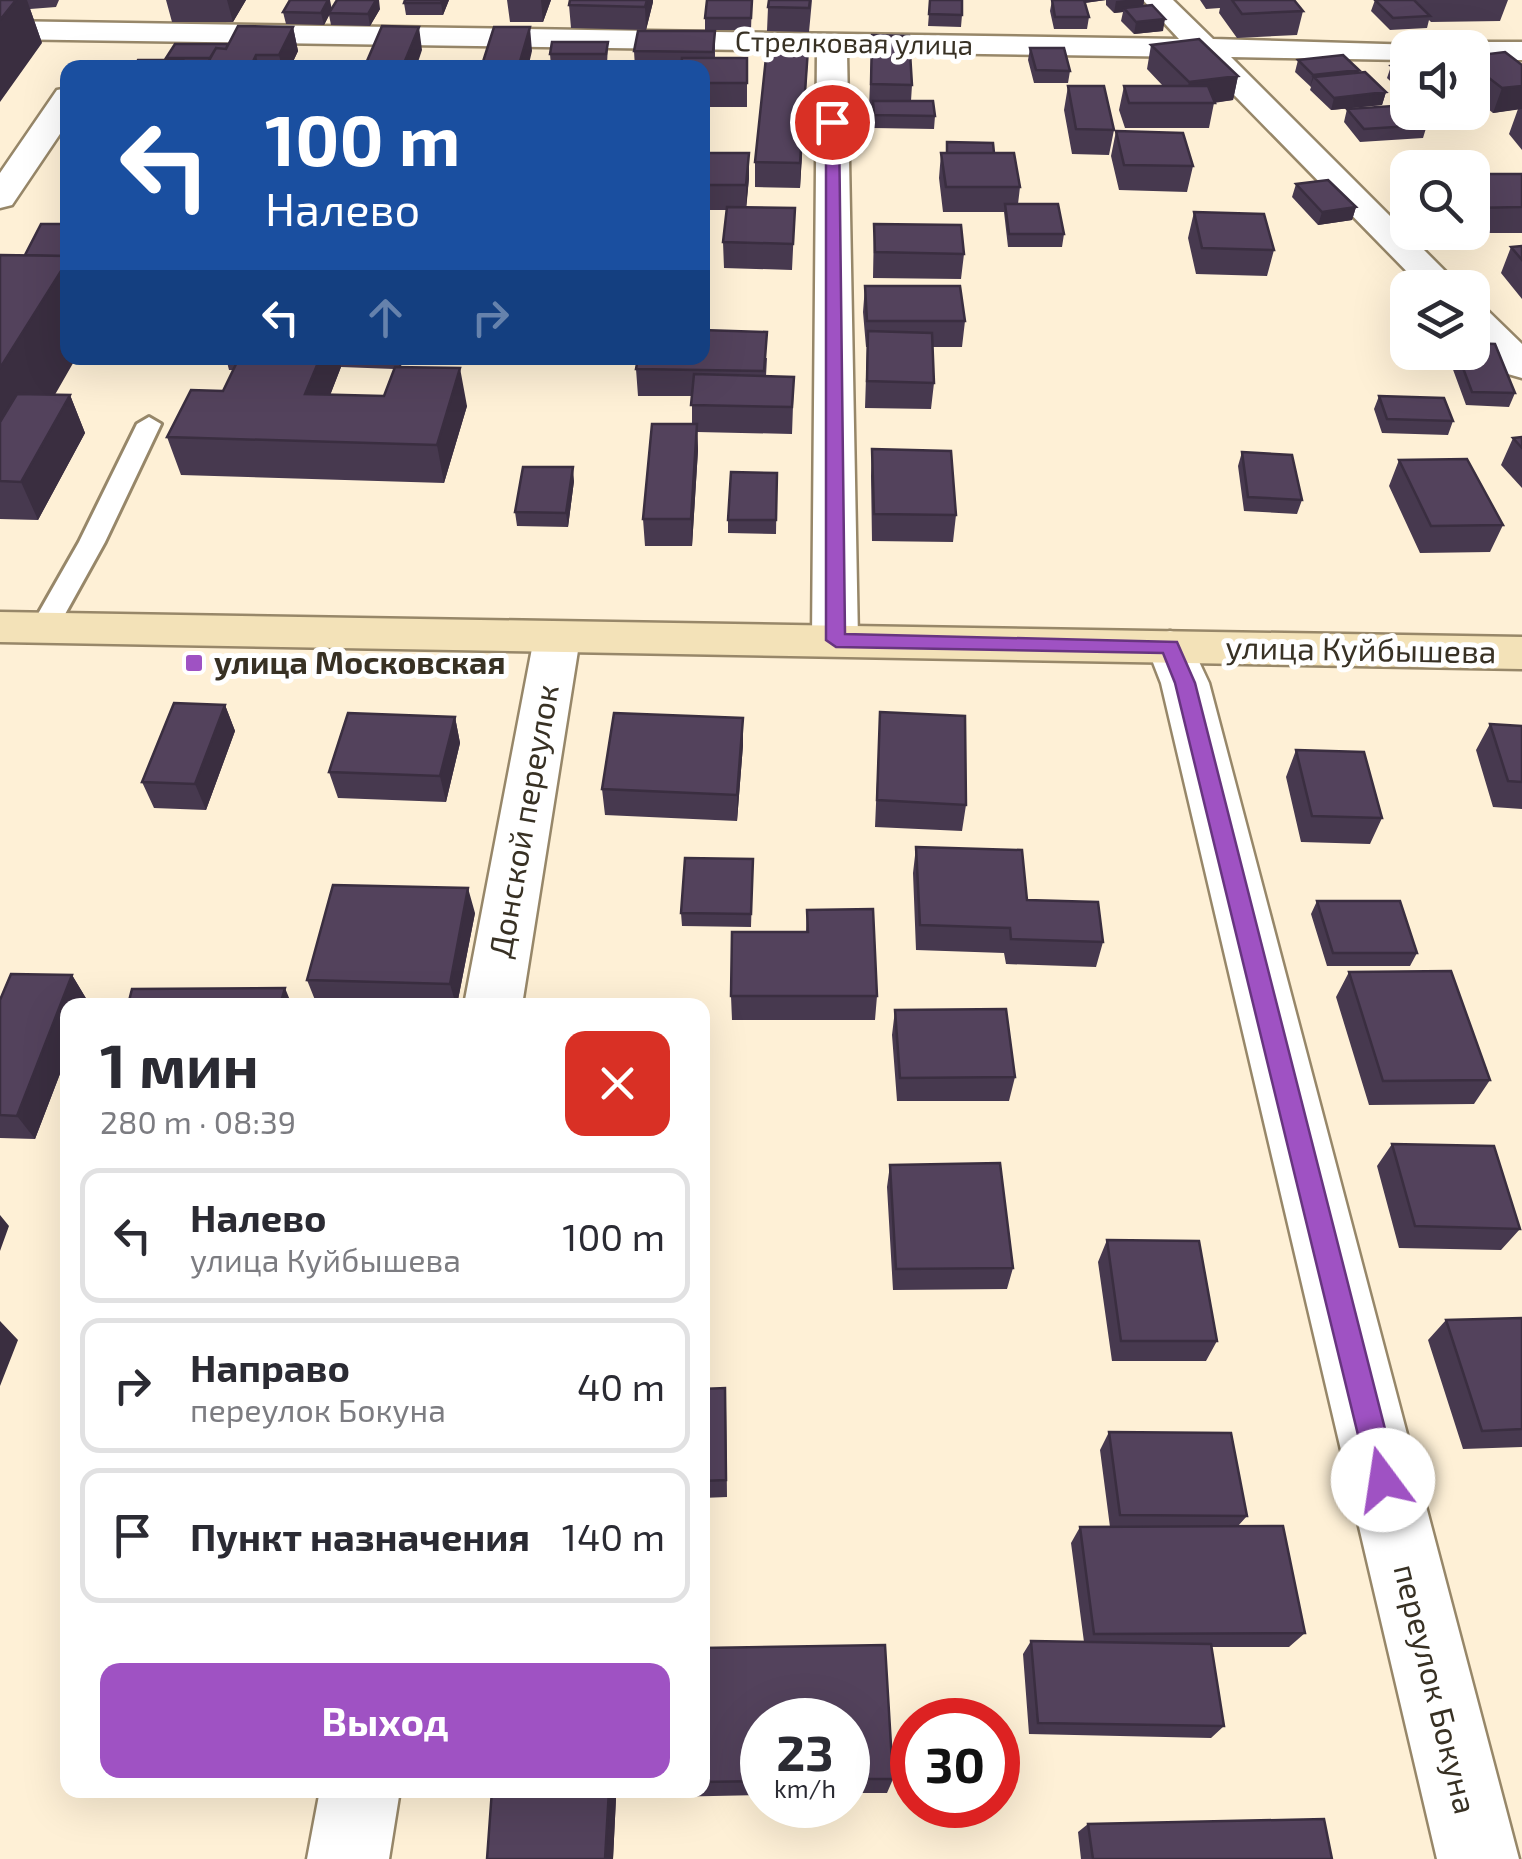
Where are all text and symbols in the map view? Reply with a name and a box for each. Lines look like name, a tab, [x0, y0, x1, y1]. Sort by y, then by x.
street label: Стрелковая улица	[735, 23, 973, 61]
map controls	[1390, 30, 1490, 370]
button: sound	[1390, 30, 1490, 130]
pin	[790, 80, 875, 165]
icon: arrive	[805, 95, 860, 150]
text: 100 m	[265, 96, 460, 180]
icon: left	[100, 100, 230, 230]
button: search	[1390, 150, 1490, 250]
text: Налево	[265, 181, 420, 235]
button: layers	[1390, 270, 1490, 370]
icon: left	[253, 290, 308, 345]
icon: ahead	[358, 290, 413, 345]
icon: right	[463, 290, 518, 345]
street label: улица Куйбышева	[1225, 627, 1497, 670]
place label: улица Московская	[214, 642, 505, 681]
marker: улица Московская	[183, 652, 205, 674]
street label: Донской переулок	[479, 681, 566, 960]
text: 1 мин	[100, 1028, 259, 1100]
button: close	[565, 1031, 670, 1136]
text: 280 m · 08:39	[100, 1102, 296, 1140]
text: Налево	[190, 1194, 326, 1240]
icon: left	[105, 1208, 160, 1263]
text: 100 m	[562, 1213, 665, 1259]
text: улица Куйбышева	[190, 1240, 461, 1278]
text: Направо	[190, 1344, 350, 1390]
icon: right	[105, 1358, 160, 1413]
text: 40 m	[577, 1363, 665, 1409]
text: переулок Бокуна	[190, 1390, 446, 1428]
position arrow	[1331, 1428, 1435, 1532]
icon: arrive	[105, 1508, 160, 1563]
text: Пункт назначения	[190, 1513, 530, 1559]
text: 140 m	[562, 1513, 665, 1559]
street label: переулок Бокуна	[1387, 1560, 1486, 1818]
button: Выход	[100, 1663, 670, 1778]
speed limit sign: 30	[890, 1698, 1020, 1828]
text: 23	[776, 1721, 834, 1781]
text: km/h	[774, 1773, 836, 1803]

